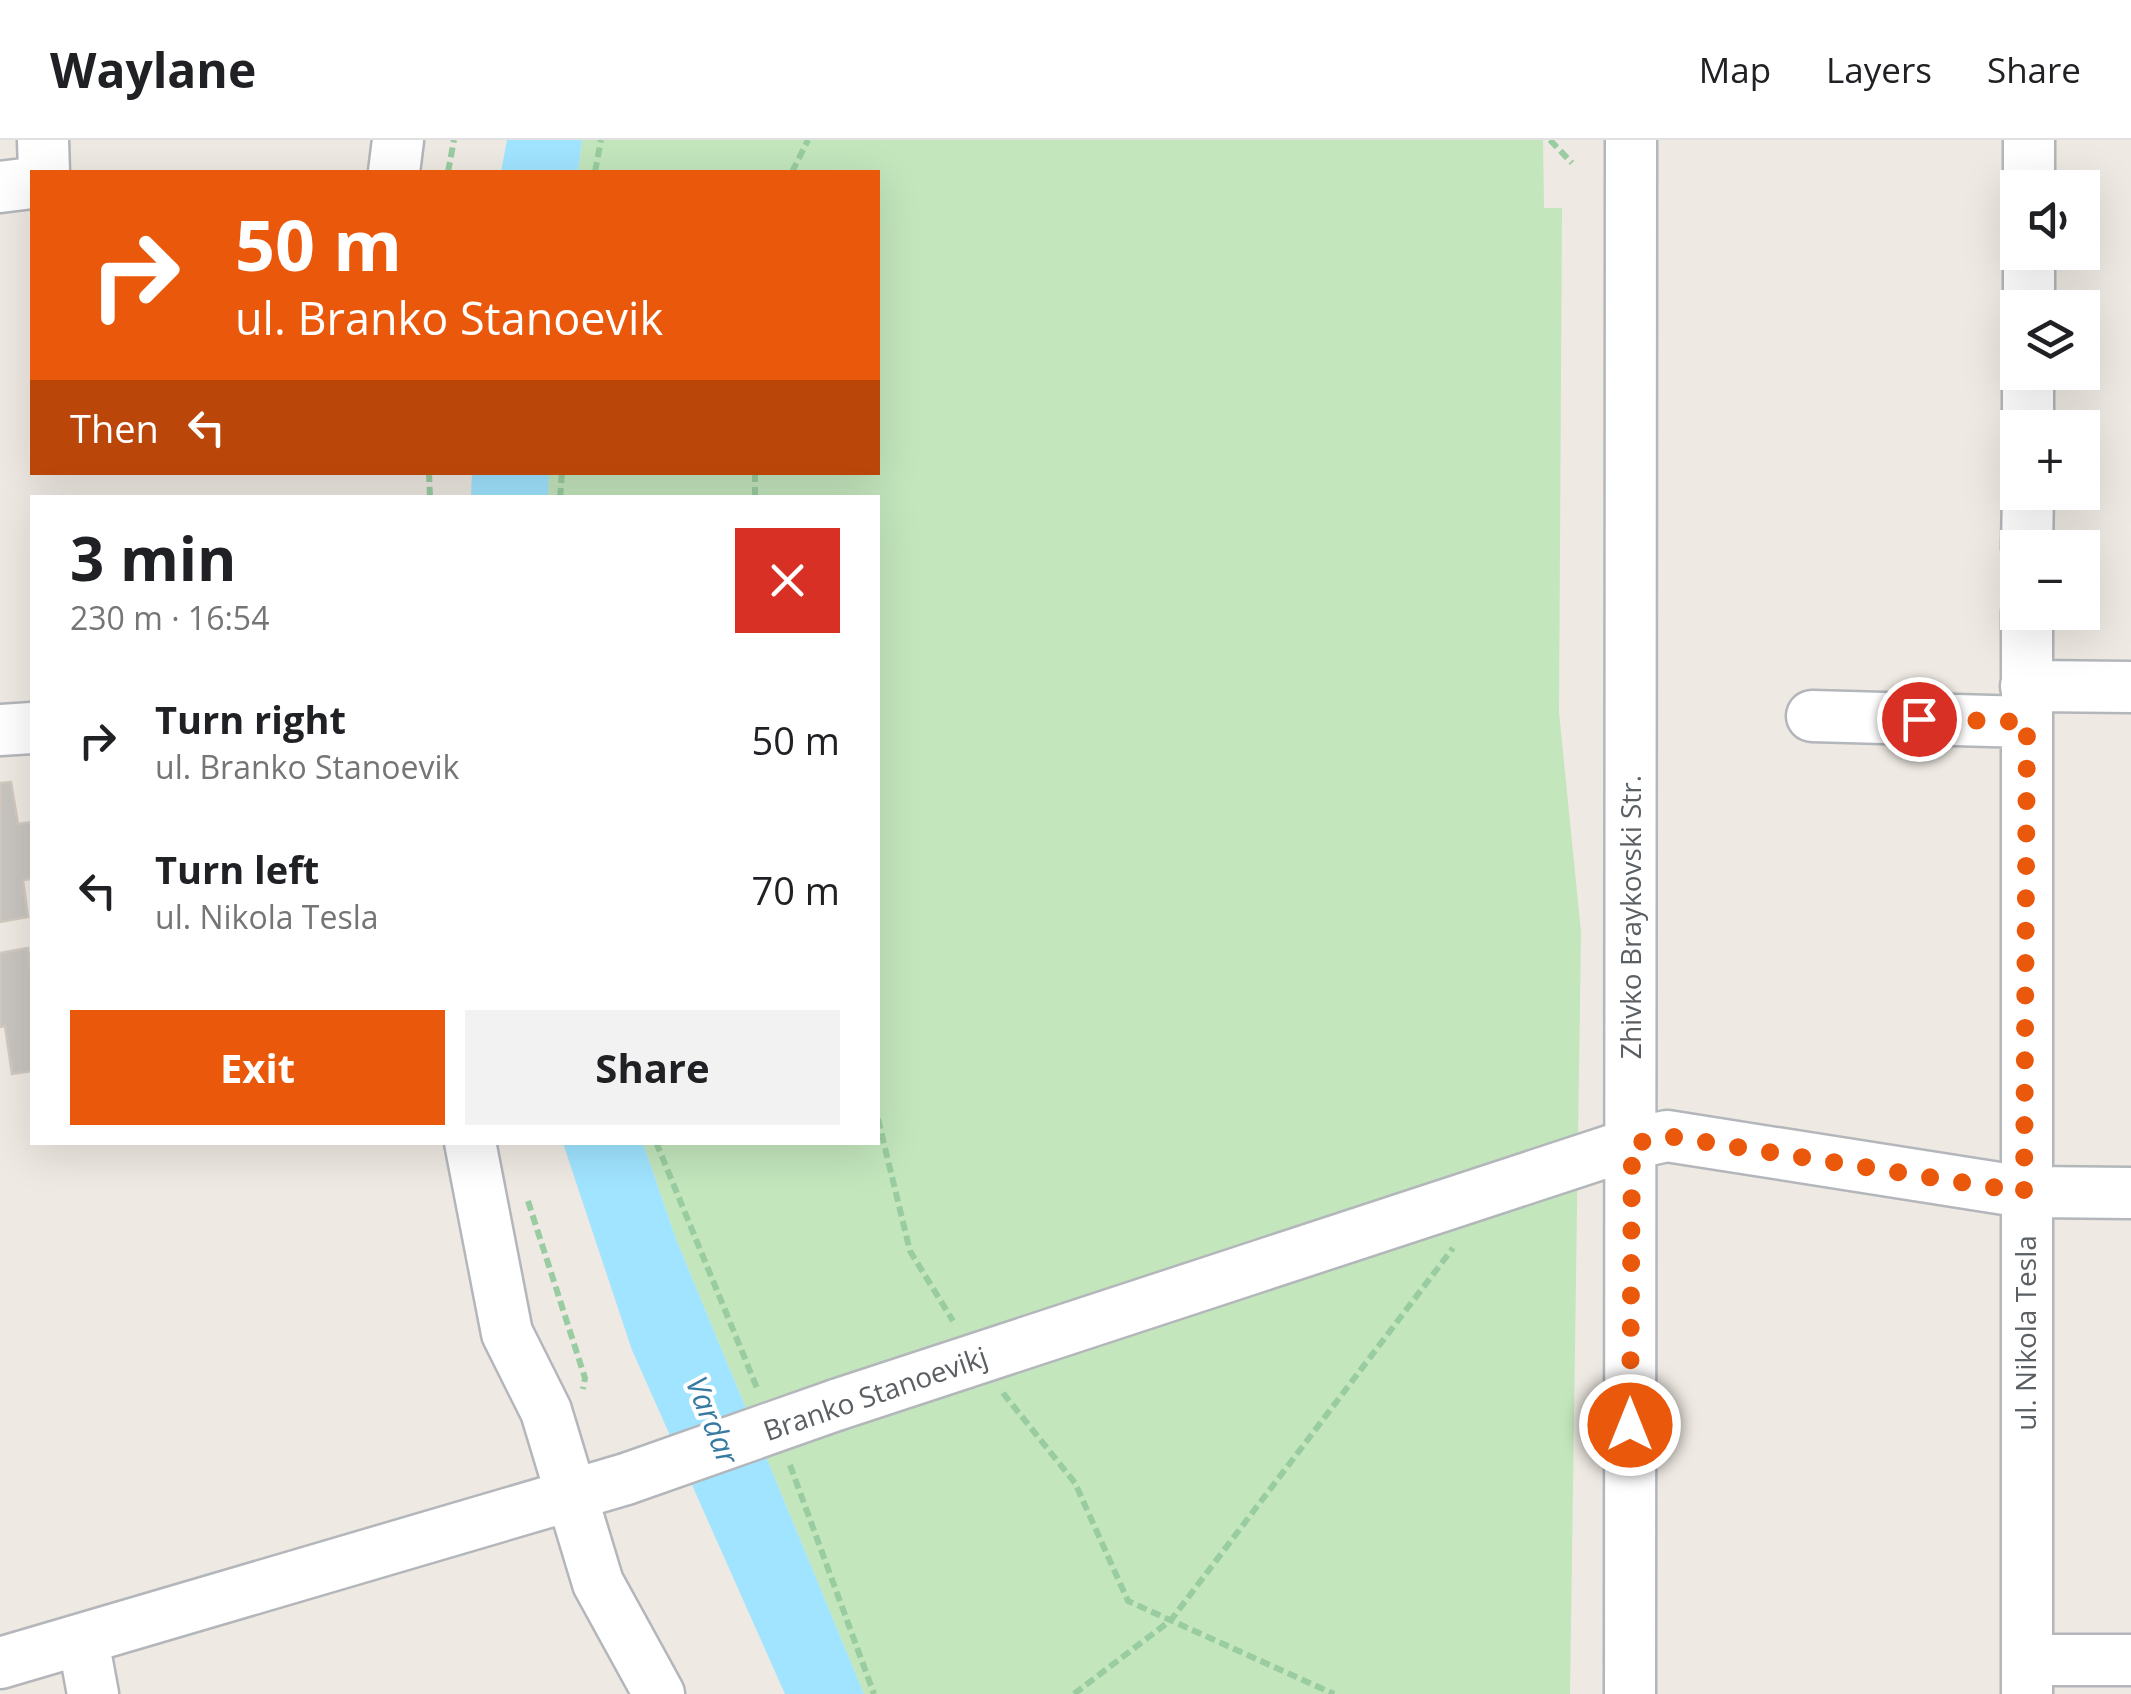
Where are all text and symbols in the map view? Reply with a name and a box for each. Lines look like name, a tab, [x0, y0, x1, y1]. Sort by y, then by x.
text: Waylane	[50, 37, 256, 102]
text: Map	[1699, 46, 1771, 93]
text: Layers	[1826, 46, 1932, 93]
text: Share	[1987, 46, 2081, 93]
map controls	[2000, 170, 2100, 630]
button: sound	[2000, 170, 2100, 270]
text: 50 m	[235, 196, 402, 292]
icon: right	[70, 210, 200, 340]
text: ul. Branko Stanoevik	[235, 287, 663, 348]
button: layers	[2000, 290, 2100, 390]
icon: left	[179, 400, 234, 455]
text: Then	[70, 402, 159, 454]
button: +	[2000, 410, 2100, 510]
text: 3 min	[70, 517, 237, 599]
button: close	[735, 528, 840, 633]
button: −	[2000, 530, 2100, 630]
text: 230 m · 16:54	[70, 596, 269, 639]
pin	[1877, 677, 1962, 762]
icon: arrive	[1892, 692, 1947, 747]
text: Turn right	[155, 693, 346, 745]
icon: right	[70, 713, 125, 768]
text: 50 m	[751, 714, 840, 766]
text: ul. Branko Stanoevik	[155, 745, 459, 788]
street label: Zhivko Braykovski Str.	[1611, 775, 1649, 1059]
text: Turn left	[155, 843, 319, 895]
icon: left	[70, 863, 125, 918]
text: 70 m	[751, 864, 840, 916]
text: ul. Nikola Tesla	[155, 895, 379, 938]
button: Exit	[70, 1010, 445, 1125]
button: Share	[465, 1010, 840, 1125]
street label: ul. Nikola Tesla	[2006, 1235, 2044, 1431]
street label: Branko Stanoevikj	[758, 1337, 992, 1449]
water label: Vardar	[677, 1370, 750, 1471]
position arrow	[1578, 1373, 1682, 1477]

